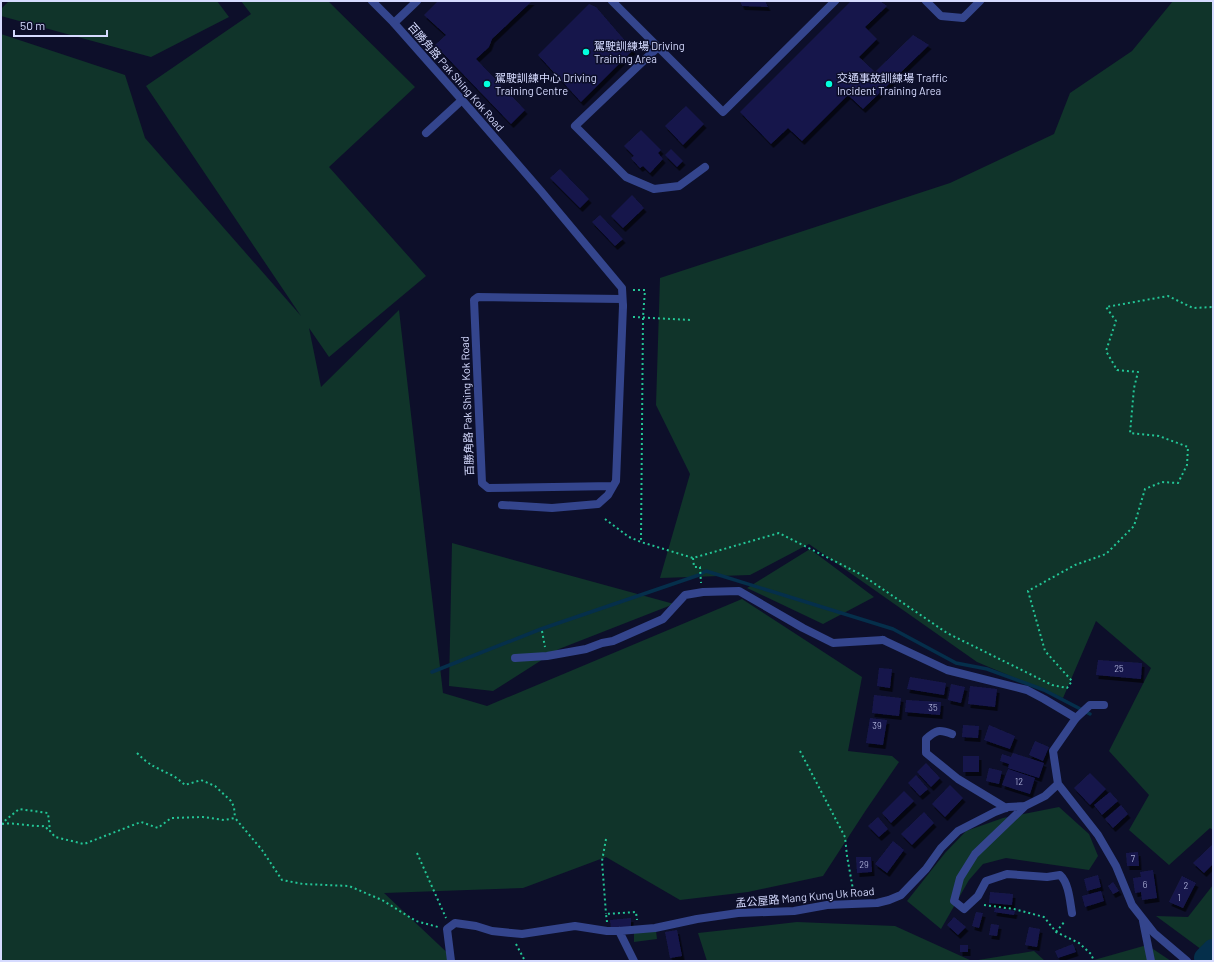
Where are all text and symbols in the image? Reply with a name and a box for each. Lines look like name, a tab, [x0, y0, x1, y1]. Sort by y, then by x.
scale bar	[14, 12, 107, 38]
text: 50 m	[20, 18, 45, 32]
street label: 百勝角路 Pak Shing Kok Road	[406, 20, 507, 134]
place label: 駕駛訓練場 Driving Training Area	[594, 39, 685, 65]
marker: 駕駛訓練場 Driving Training Area	[581, 47, 591, 57]
place label: 駕駛訓練中心 Driving Training Centre	[495, 71, 597, 97]
place label: 交通事故訓練場 Traffic Incident Training Area	[837, 71, 948, 97]
marker: 駕駛訓練中心 Driving Training Centre	[482, 79, 492, 89]
marker: 交通事故訓練場 Traffic Incident Training Area	[824, 79, 834, 89]
street label: 百勝角路 Pak Shing Kok Road	[458, 336, 475, 476]
house number: 25	[1114, 663, 1124, 674]
house number: 35	[928, 702, 938, 713]
house number: 39	[872, 720, 882, 731]
house number: 12	[1015, 776, 1023, 787]
house number: 7	[1131, 853, 1136, 864]
house number: 29	[859, 859, 869, 870]
house number: 6	[1143, 879, 1148, 890]
house number: 2	[1184, 880, 1189, 891]
street label: 孟公屋路 Mang Kung Uk Road	[735, 884, 875, 909]
house number: 1	[1177, 892, 1181, 903]

